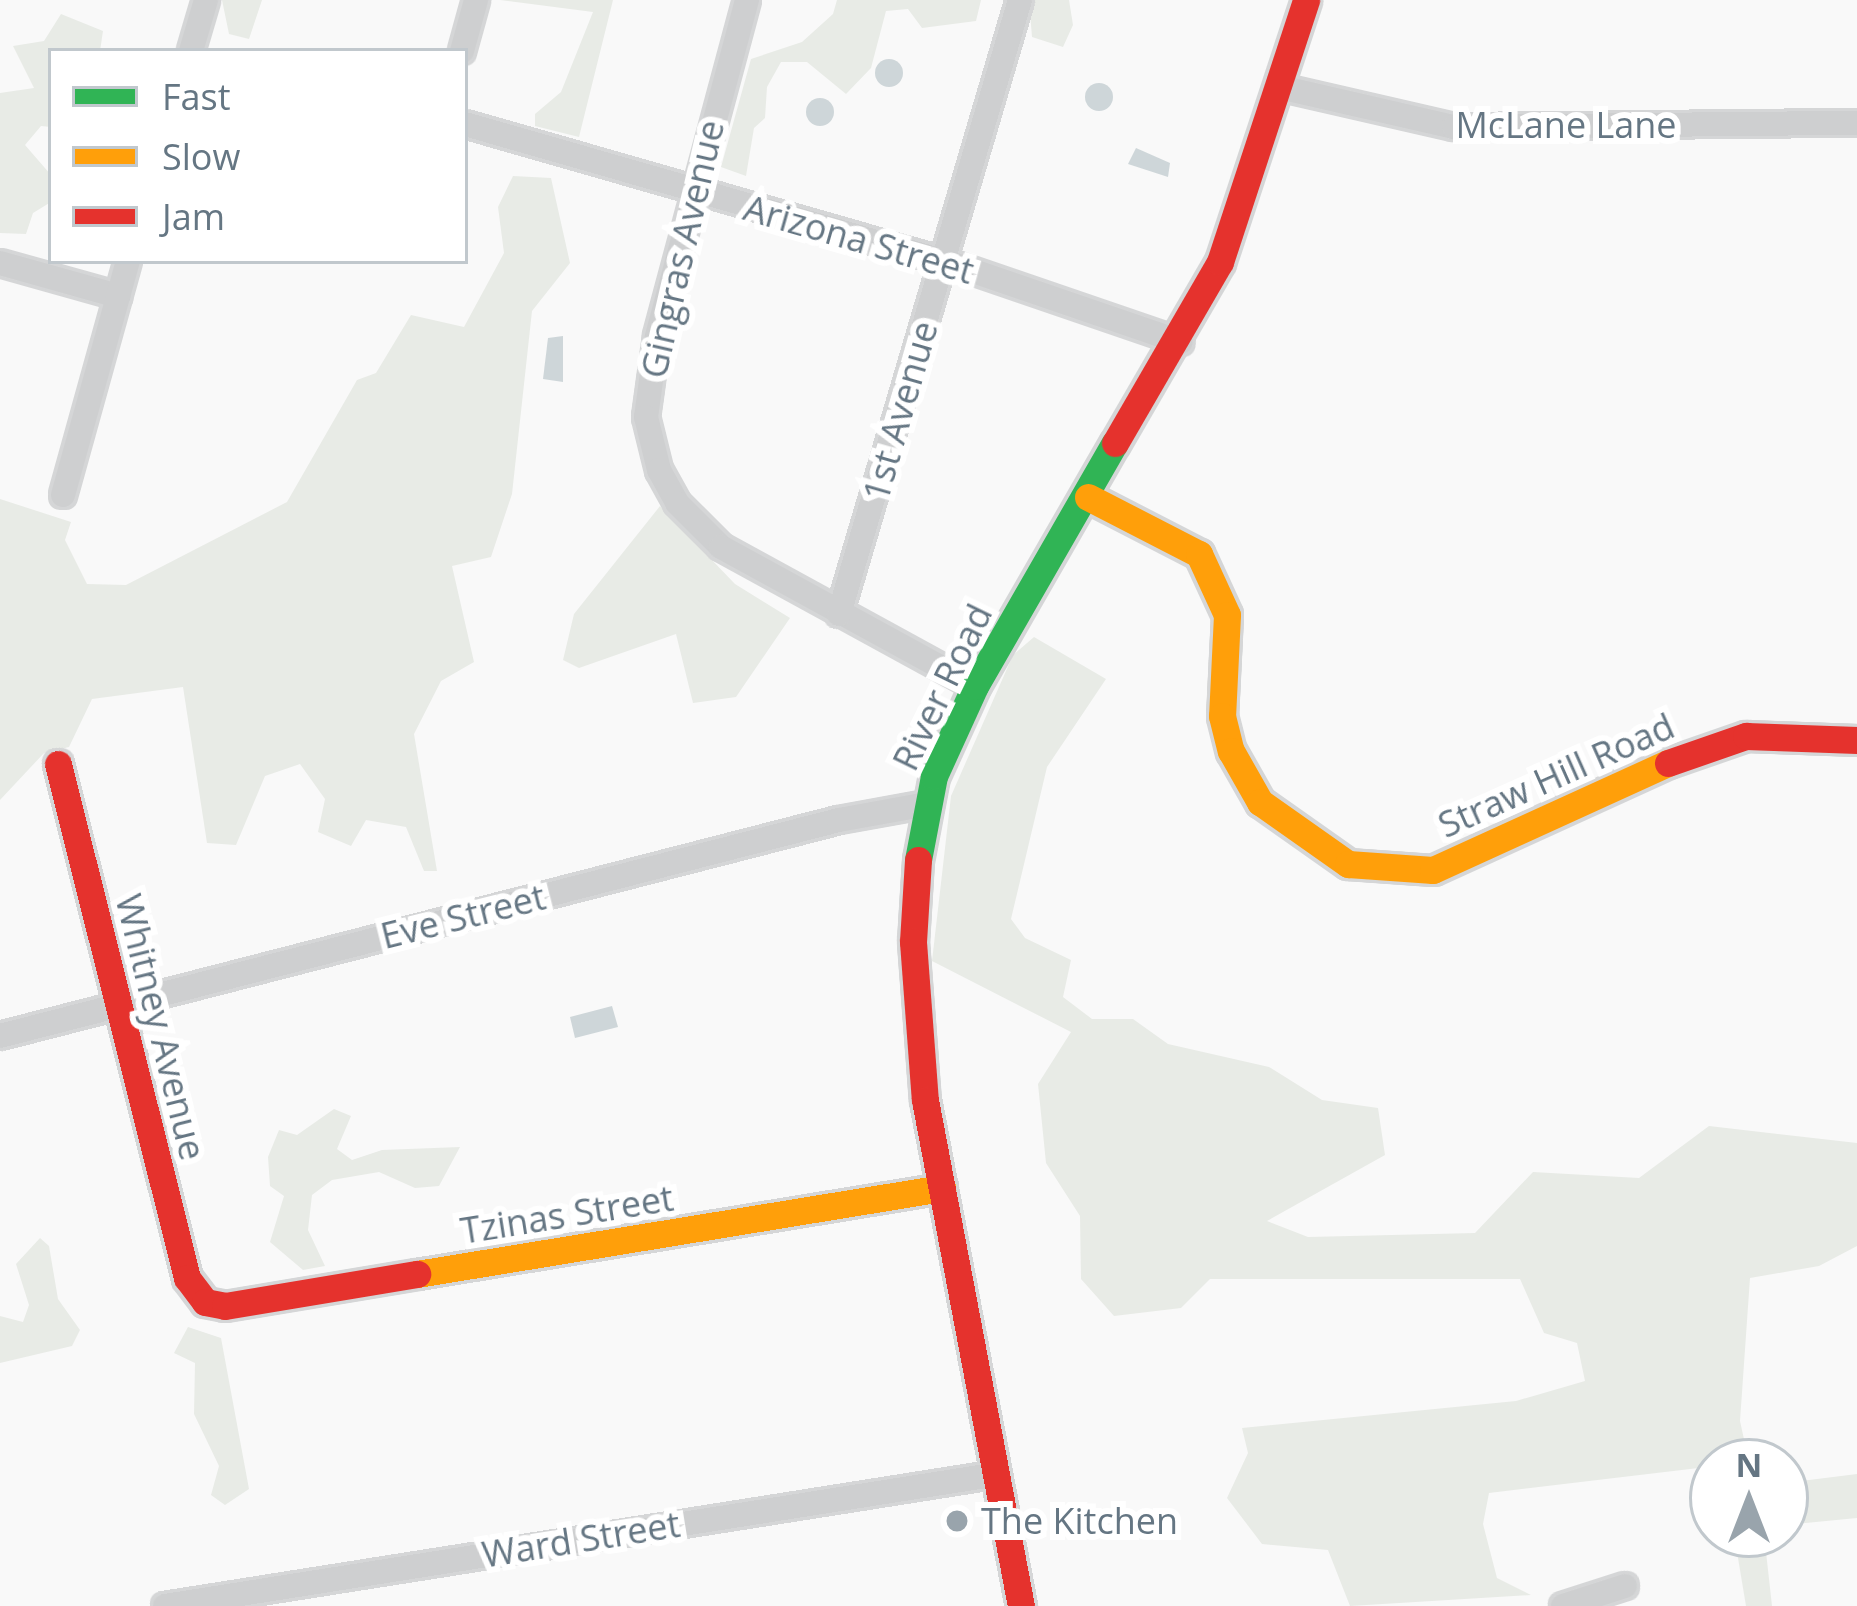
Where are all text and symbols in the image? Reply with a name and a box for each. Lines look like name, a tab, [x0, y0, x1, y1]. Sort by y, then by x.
legend	[48, 48, 468, 264]
text: Fast	[162, 72, 231, 121]
street label: McLane Lane	[1455, 103, 1677, 147]
street label: Gingras Avenue	[631, 116, 733, 382]
text: Slow	[162, 132, 240, 181]
street label: Arizona Street	[739, 186, 979, 292]
text: Jam	[162, 192, 225, 241]
street label: 1st Avenue	[854, 316, 946, 506]
street label: River Road	[883, 597, 1001, 777]
street label: Straw Hill Road	[1431, 704, 1681, 846]
street label: Eve Street	[376, 875, 550, 957]
street label: Whitney Avenue	[107, 890, 215, 1164]
street label: Tzinas Street	[457, 1176, 677, 1252]
north arrow	[1689, 1438, 1809, 1558]
text: N	[1736, 1442, 1762, 1487]
place label: The Kitchen	[981, 1499, 1178, 1543]
street label: Ward Street	[479, 1502, 683, 1576]
marker: The Kitchen	[944, 1508, 970, 1534]

